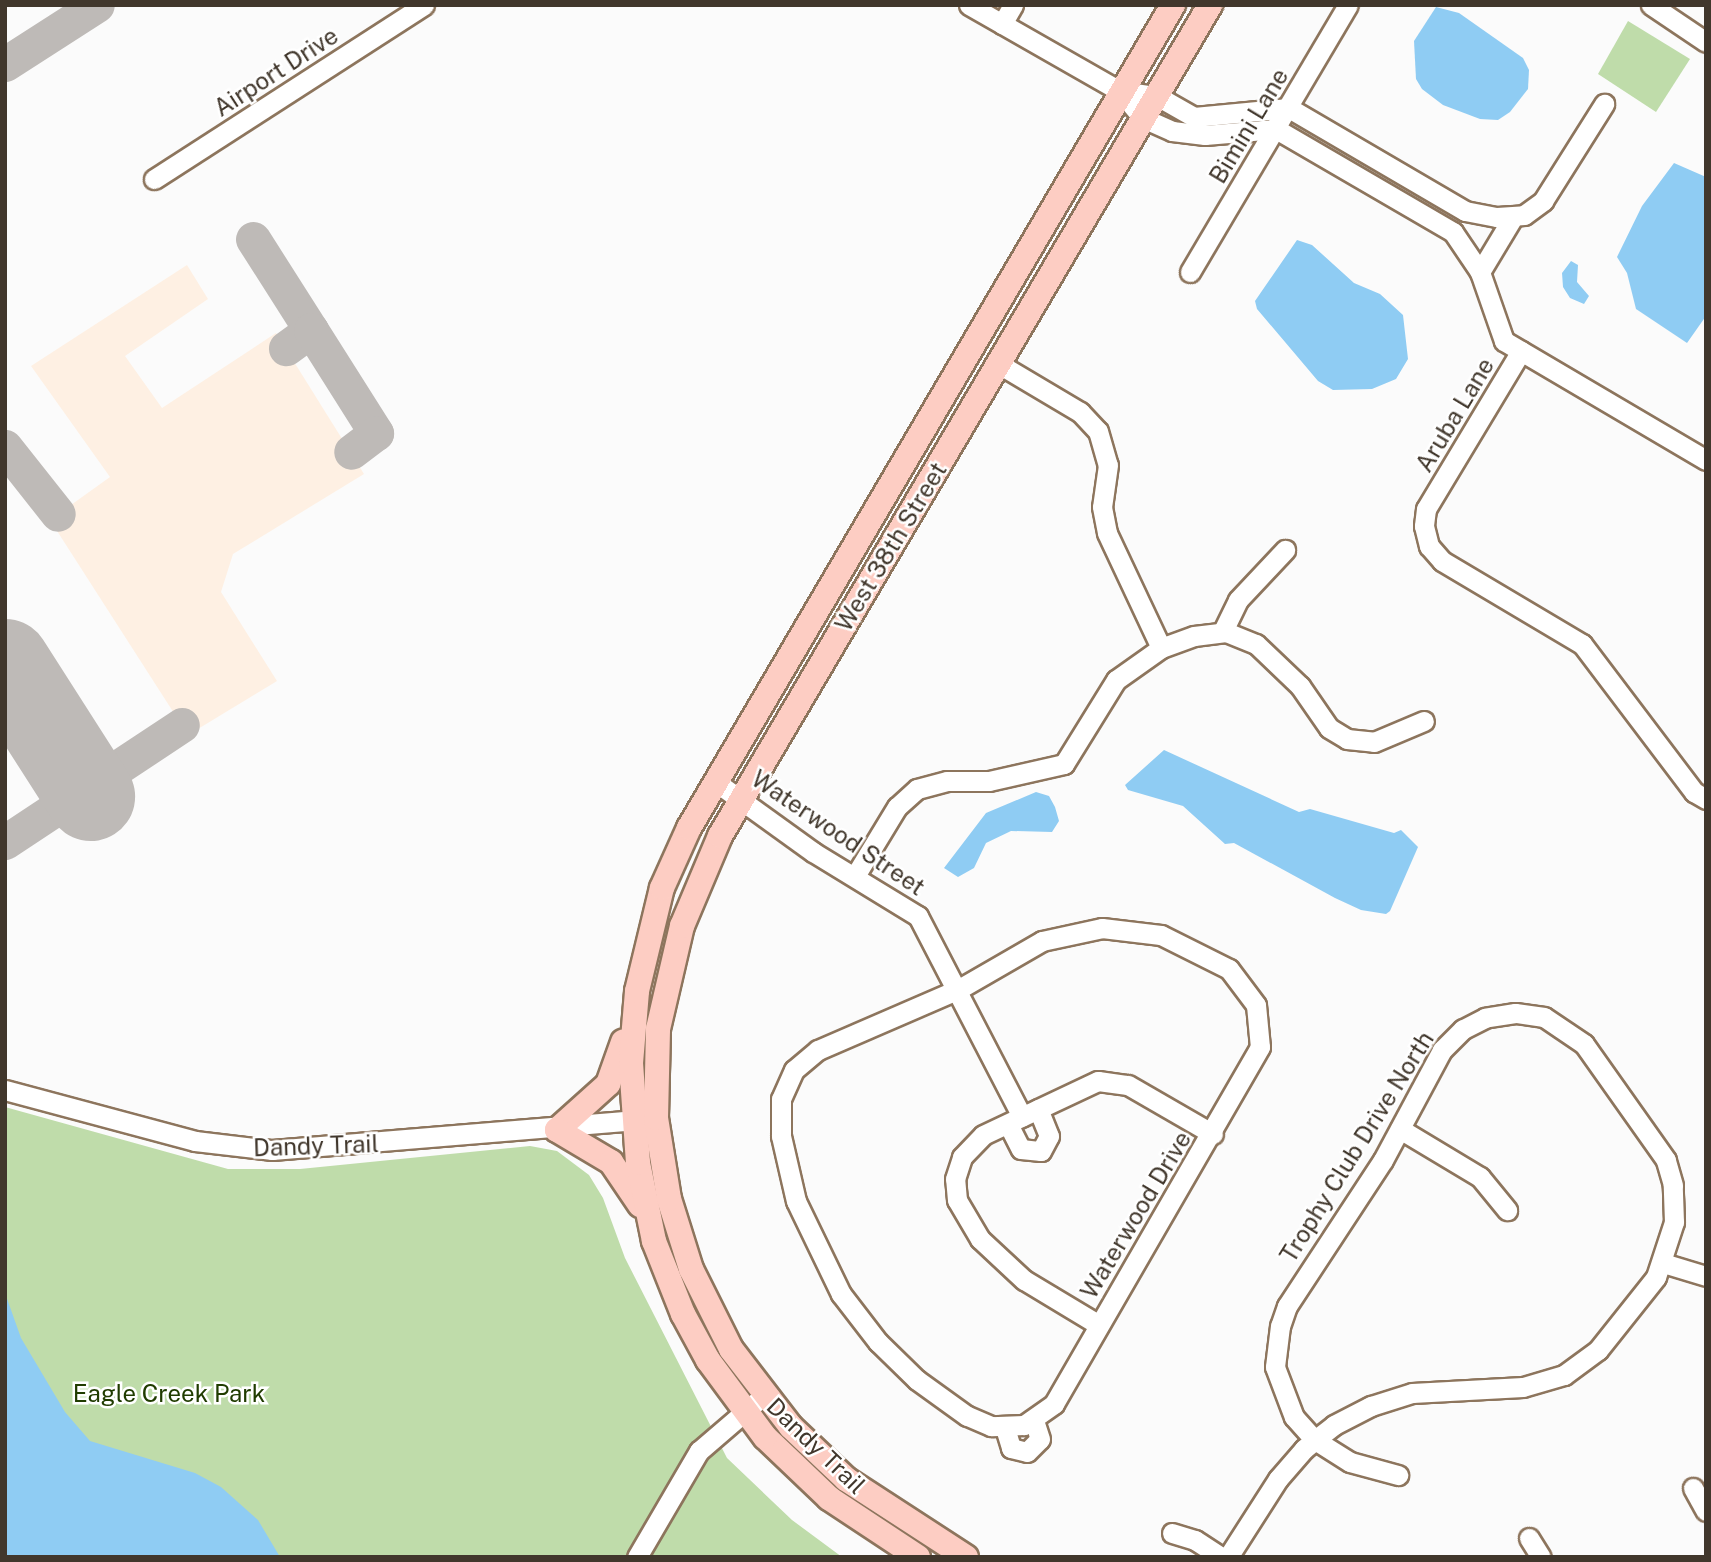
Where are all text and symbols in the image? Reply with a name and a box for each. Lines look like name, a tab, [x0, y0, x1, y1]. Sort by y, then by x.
street label: Airport Drive	[209, 21, 343, 123]
street label: Bimini Lane	[1203, 63, 1295, 189]
street label: Aruba Lane	[1410, 353, 1500, 477]
street label: West 38th Street	[829, 457, 953, 637]
street label: Waterwood Street	[746, 764, 930, 902]
street label: Trophy Club Drive North	[1274, 1026, 1440, 1268]
street label: Waterwood Drive	[1075, 1126, 1197, 1304]
street label: Dandy Trail	[253, 1129, 379, 1163]
park label: Eagle Creek Park	[73, 1380, 265, 1408]
street label: Dandy Trail	[761, 1392, 871, 1500]

